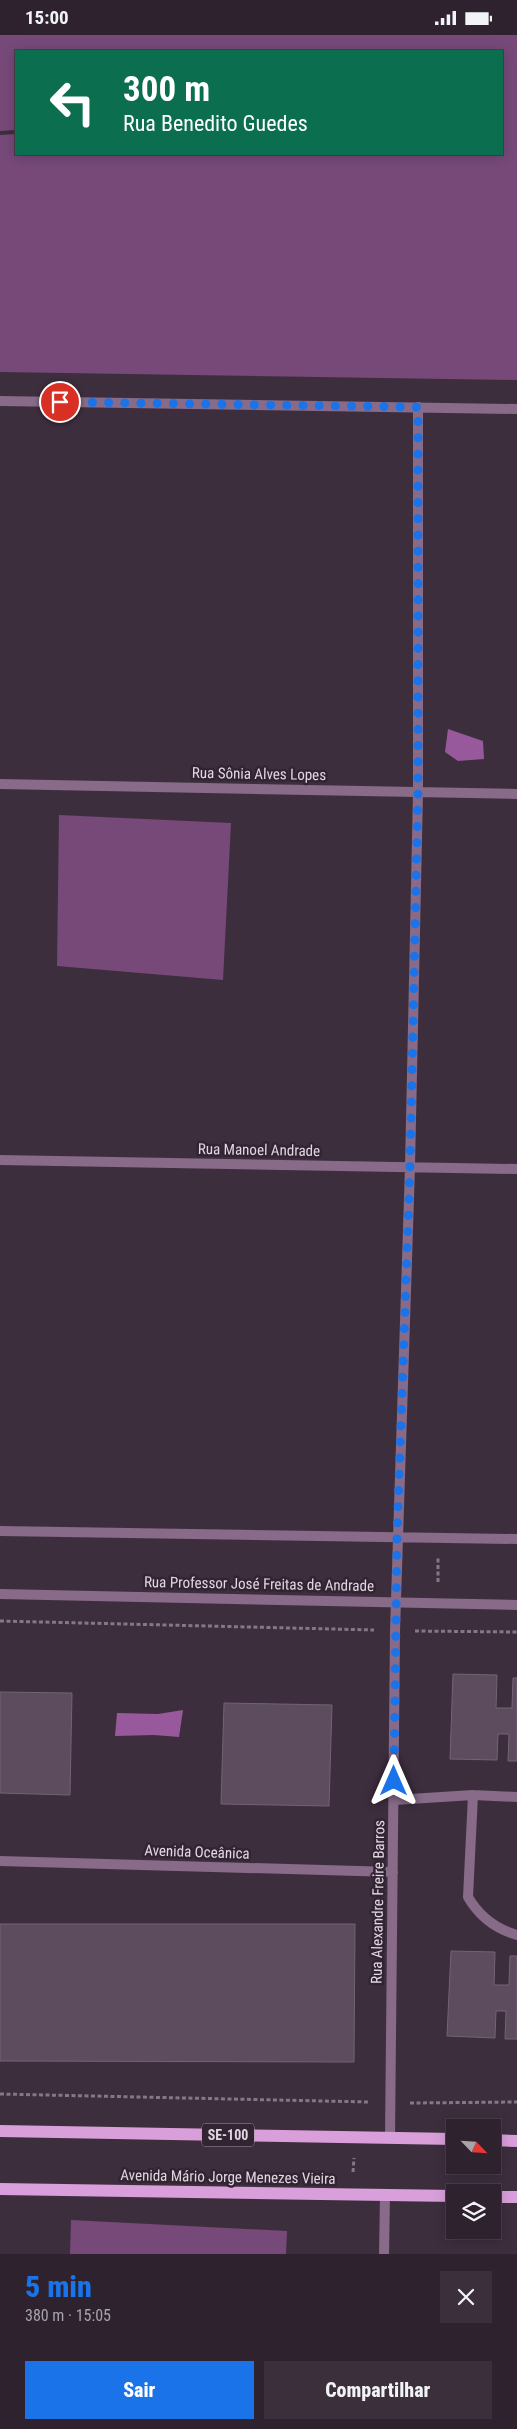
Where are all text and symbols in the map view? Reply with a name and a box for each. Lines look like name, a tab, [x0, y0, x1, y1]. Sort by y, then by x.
text: 15:00	[25, 6, 69, 29]
text: 300 m	[123, 69, 210, 110]
icon: left	[40, 70, 105, 135]
text: Rua Benedito Guedes	[123, 111, 308, 136]
pin	[39, 381, 81, 423]
icon: arrive	[46, 388, 74, 416]
street label: Rua Sônia Alves Lopes	[192, 764, 326, 784]
street label: Rua Manoel Andrade	[198, 1140, 320, 1160]
street label: Rua Professor José Freitas de Andrade	[144, 1573, 374, 1595]
position arrow	[367, 1754, 419, 1806]
street label: Rua Alexandre Freire Barros	[368, 1820, 388, 1984]
street label: Avenida Oceânica	[144, 1841, 250, 1863]
north arrow	[446, 2119, 501, 2174]
map controls	[446, 2119, 501, 2239]
road number: SE-100	[202, 2123, 254, 2147]
street label: Avenida Mário Jorge Menezes Vieira	[120, 2166, 336, 2188]
button: layers	[446, 2184, 501, 2239]
text: 5 min	[25, 2269, 92, 2304]
button: close	[440, 2271, 492, 2323]
text: 380 m · 15:05	[25, 2306, 111, 2325]
button: Sair	[25, 2361, 254, 2419]
button: Compartilhar	[264, 2361, 492, 2419]

